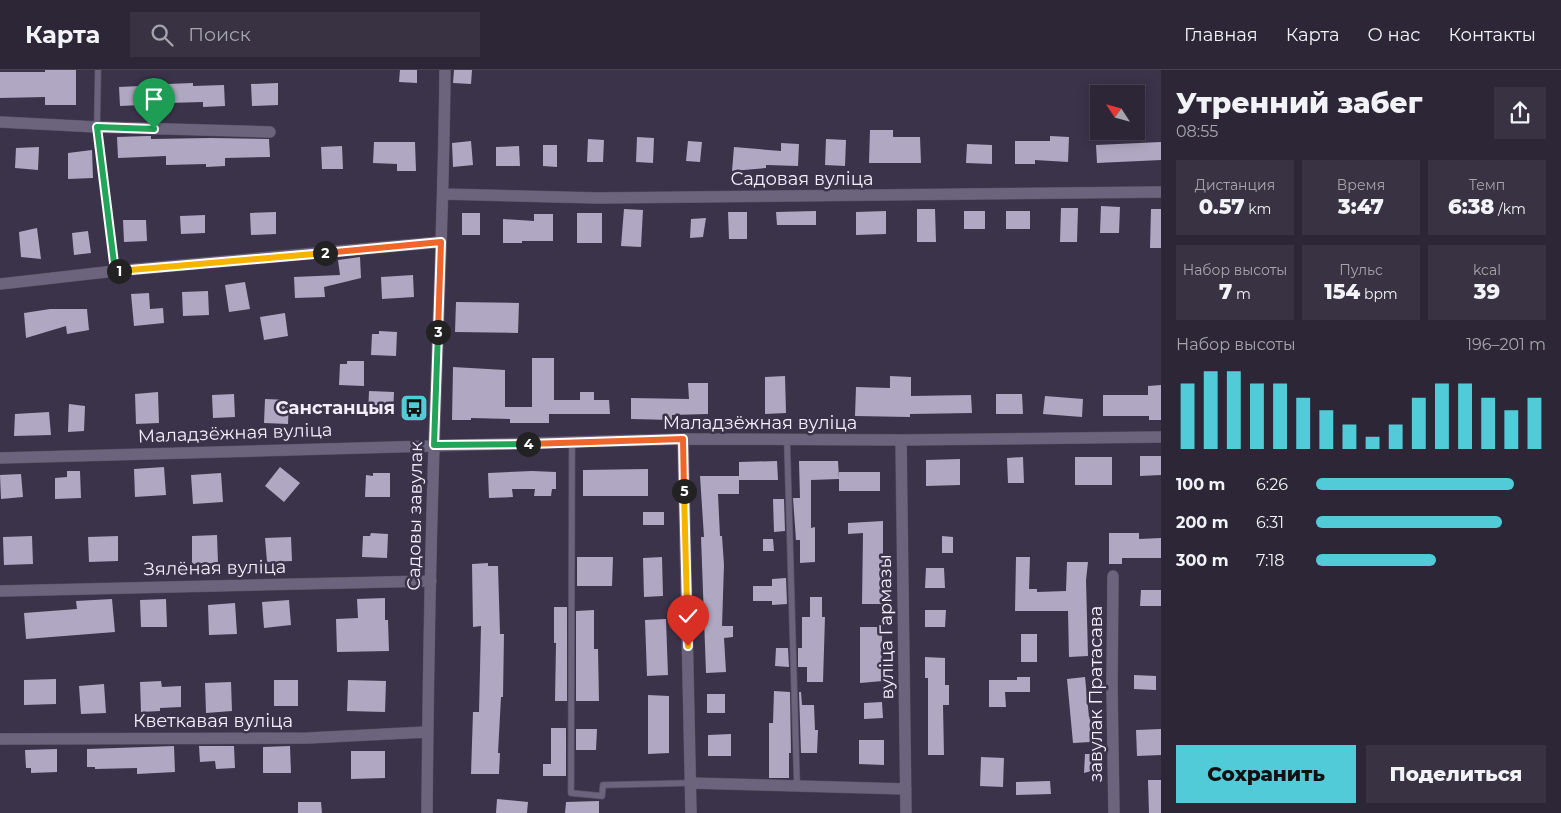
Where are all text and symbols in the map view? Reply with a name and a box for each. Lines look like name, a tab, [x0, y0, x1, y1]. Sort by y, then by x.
search box	[130, 12, 480, 57]
text: Карта	[25, 20, 100, 49]
icon: search	[148, 21, 176, 49]
text: Поиск	[188, 23, 251, 46]
text: Главная	[1184, 24, 1258, 46]
text: Карта	[1286, 24, 1340, 46]
text: О нас	[1368, 24, 1420, 46]
text: Контакты	[1448, 24, 1536, 46]
pin	[133, 78, 175, 129]
icon: arrive	[140, 85, 168, 113]
north arrow	[1090, 85, 1145, 140]
map controls	[1090, 85, 1145, 140]
text: Утренний забег	[1176, 86, 1422, 120]
button: share	[1494, 87, 1546, 139]
text: 08:55	[1176, 122, 1218, 141]
street label: Садовая вуліца	[730, 168, 874, 190]
text: Дистанция	[1195, 176, 1275, 194]
text: Время	[1337, 176, 1385, 194]
text: Темп	[1469, 176, 1505, 194]
text: 0.57	[1199, 194, 1245, 219]
text: 3:47	[1338, 194, 1384, 219]
text: 6:38	[1448, 194, 1494, 219]
text: km	[1245, 200, 1271, 218]
text: /km	[1494, 200, 1526, 218]
pin: 2	[312, 240, 338, 266]
text: 2	[321, 244, 330, 262]
pin: 1	[106, 258, 132, 284]
text: Набор высоты	[1183, 261, 1287, 279]
text: Пульс	[1339, 261, 1383, 279]
text: kcal	[1473, 261, 1501, 279]
text: 1	[117, 262, 122, 280]
text: 7	[1219, 279, 1232, 304]
text: 154	[1324, 279, 1360, 304]
text: 39	[1474, 279, 1500, 304]
text: m	[1232, 285, 1251, 303]
text: bpm	[1360, 285, 1398, 303]
pin: 3	[426, 320, 450, 344]
text: 3	[434, 323, 443, 341]
text: Набор высоты	[1176, 335, 1296, 354]
text: 196–201 m	[1466, 335, 1546, 354]
bus stop icon: Санстанцыя	[399, 393, 429, 423]
place label: Санстанцыя	[276, 397, 395, 419]
street label: Маладзёжная вуліца	[663, 412, 857, 434]
street label: Маладзёжная вуліца	[137, 419, 333, 447]
pin: 4	[516, 432, 540, 456]
text: 4	[524, 435, 533, 453]
street label: Садовы завулак	[403, 441, 427, 591]
text: 100 m	[1176, 475, 1225, 494]
text: 6:26	[1256, 475, 1288, 494]
pin: 5	[672, 478, 696, 504]
text: 5	[680, 482, 689, 500]
text: 200 m	[1176, 513, 1228, 532]
text: 6:31	[1256, 513, 1284, 532]
text: 300 m	[1176, 551, 1229, 570]
text: 7:18	[1256, 551, 1284, 570]
street label: вуліца Гармазы	[874, 554, 898, 700]
street label: Зялёная вуліца	[144, 556, 286, 580]
pin	[667, 595, 709, 646]
icon: check	[674, 602, 702, 630]
street label: завулак Пратасава	[1085, 606, 1107, 782]
street label: Кветкавая вуліца	[133, 710, 293, 732]
button: Сохранить	[1176, 745, 1356, 803]
button: Поделиться	[1366, 745, 1546, 803]

